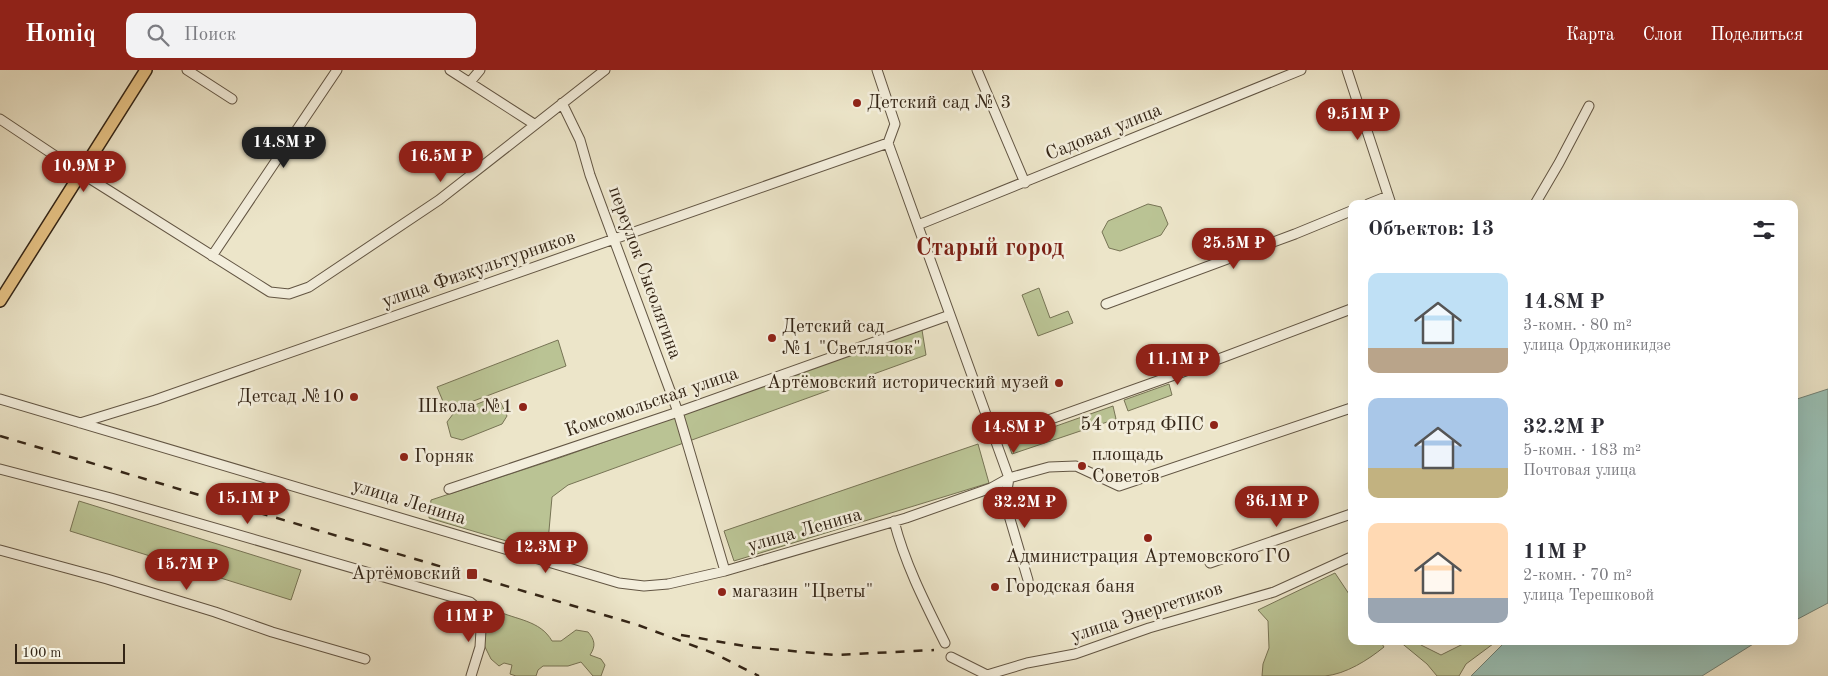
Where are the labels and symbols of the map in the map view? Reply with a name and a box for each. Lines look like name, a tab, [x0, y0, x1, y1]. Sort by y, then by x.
place label: Детский сад № 3	[867, 94, 1011, 113]
marker: Детский сад № 3	[851, 97, 863, 109]
pin: 9.51M ₽	[1312, 98, 1404, 141]
street label: Садовая улица	[1043, 101, 1165, 165]
pin: 14.8M ₽	[238, 126, 330, 169]
pin: 16.5M ₽	[395, 140, 487, 183]
pin: 10.9M ₽	[38, 150, 130, 193]
street label: переулок Сысолятина	[604, 184, 684, 362]
street label: улица Физкультурников	[380, 228, 578, 312]
pin: 25.5M ₽	[1188, 228, 1280, 270]
district label: Старый город	[916, 237, 1064, 261]
place label: Детский сад №1 "Светлячок"	[782, 318, 921, 359]
marker: Детский сад №1 "Светлячок"	[766, 332, 778, 344]
pin: 11.1M ₽	[1132, 344, 1224, 386]
street label: Комсомольская улица	[563, 364, 742, 442]
place label: Артёмовский исторический музей	[767, 374, 1049, 393]
marker: Артёмовский исторический музей	[1053, 377, 1065, 389]
place label: Детсад №10	[238, 388, 344, 407]
marker: Детсад №10	[348, 391, 360, 403]
place label: Школа №1	[418, 398, 513, 417]
marker: Школа №1	[517, 401, 529, 413]
pin: 14.8M ₽	[968, 412, 1060, 454]
place label: 54 отряд ФПС	[1080, 416, 1204, 435]
marker: 54 отряд ФПС	[1208, 419, 1220, 431]
place label: площадь Советов	[1092, 446, 1164, 487]
place label: Горняк	[414, 448, 475, 467]
marker: Горняк	[398, 451, 410, 463]
marker: площадь Советов	[1076, 460, 1088, 472]
street label: улица Ленина	[350, 477, 469, 529]
pin: 15.1M ₽	[202, 482, 294, 525]
pin: 32.2M ₽	[979, 486, 1071, 529]
pin: 36.1M ₽	[1231, 486, 1323, 528]
street label: улица Ленина	[746, 505, 865, 556]
pin: 12.3M ₽	[500, 532, 592, 574]
marker: Администрация Артемовского ГО	[1142, 532, 1154, 544]
pin: 15.7M ₽	[141, 548, 233, 591]
place label: Администрация Артемовского ГО	[1006, 548, 1290, 567]
place label: Артёмовский	[351, 565, 461, 584]
marker: Артёмовский	[465, 567, 479, 581]
place label: Городская баня	[1005, 578, 1135, 597]
street label: улица Энергетиков	[1069, 579, 1225, 647]
marker: Городская баня	[989, 581, 1001, 593]
place label: магазин "Цветы"	[732, 583, 873, 602]
marker: магазин "Цветы"	[716, 586, 728, 598]
pin: 11M ₽	[434, 600, 504, 643]
scale bar	[15, 641, 125, 664]

